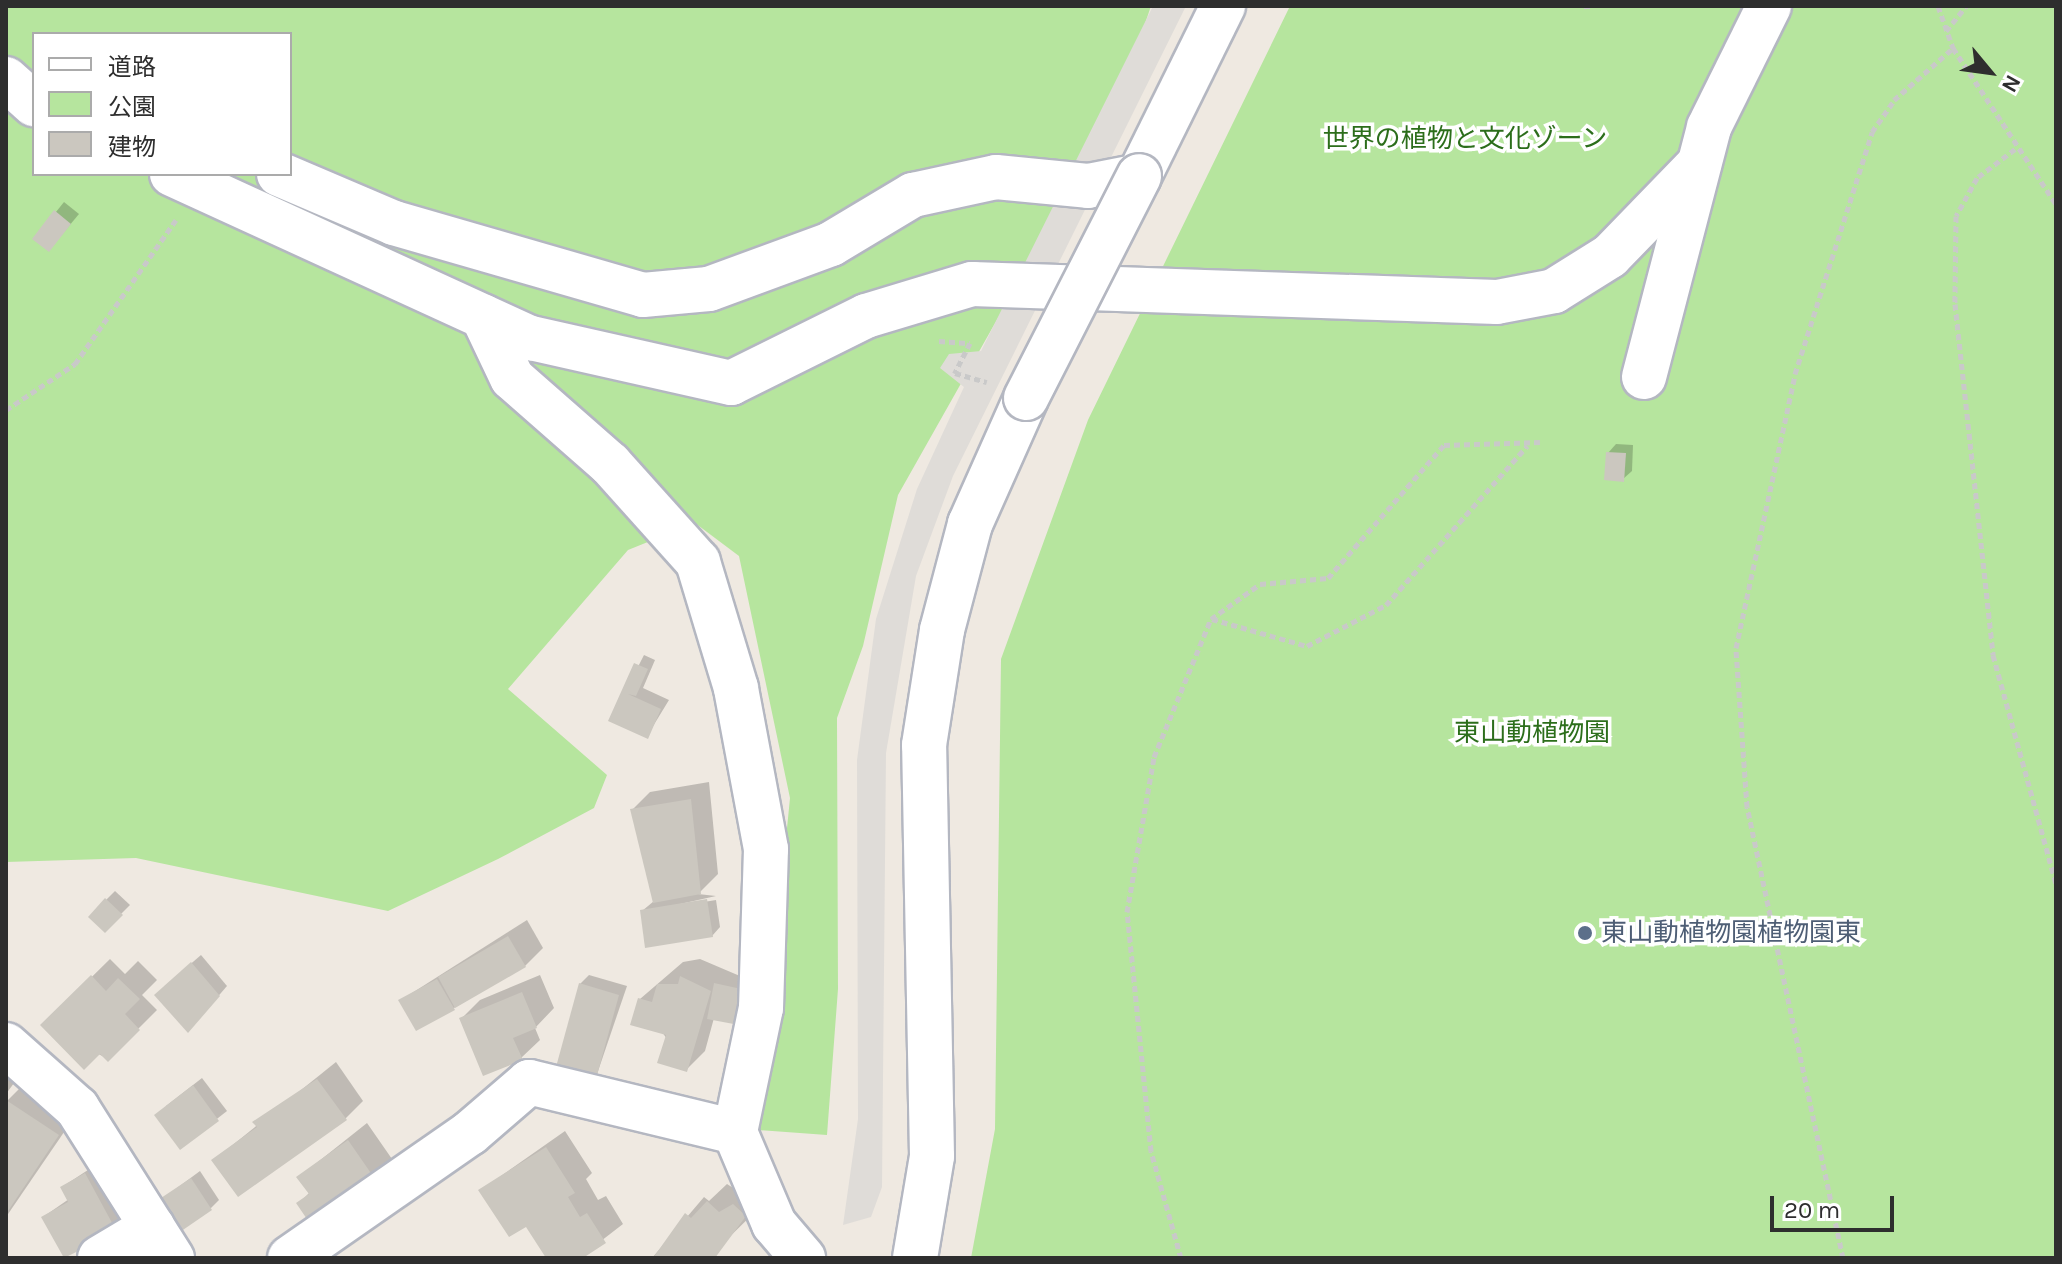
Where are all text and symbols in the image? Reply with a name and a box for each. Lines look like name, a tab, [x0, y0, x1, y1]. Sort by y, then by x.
legend	[32, 32, 292, 176]
north arrow	[1950, 32, 2030, 112]
text: 道路	[108, 53, 156, 81]
text: N	[1996, 70, 2026, 97]
text: 公園	[108, 93, 156, 121]
park label: 世界の植物と文化ゾーン	[1322, 123, 1608, 155]
text: 建物	[108, 133, 156, 161]
park label: 東山動植物園	[1454, 717, 1610, 749]
place label: 東山動植物園植物園東	[1601, 917, 1861, 949]
marker: 東山動植物園植物園東	[1576, 924, 1594, 942]
scale bar	[1774, 1180, 1898, 1230]
text: 20 m	[1784, 1196, 1840, 1224]

